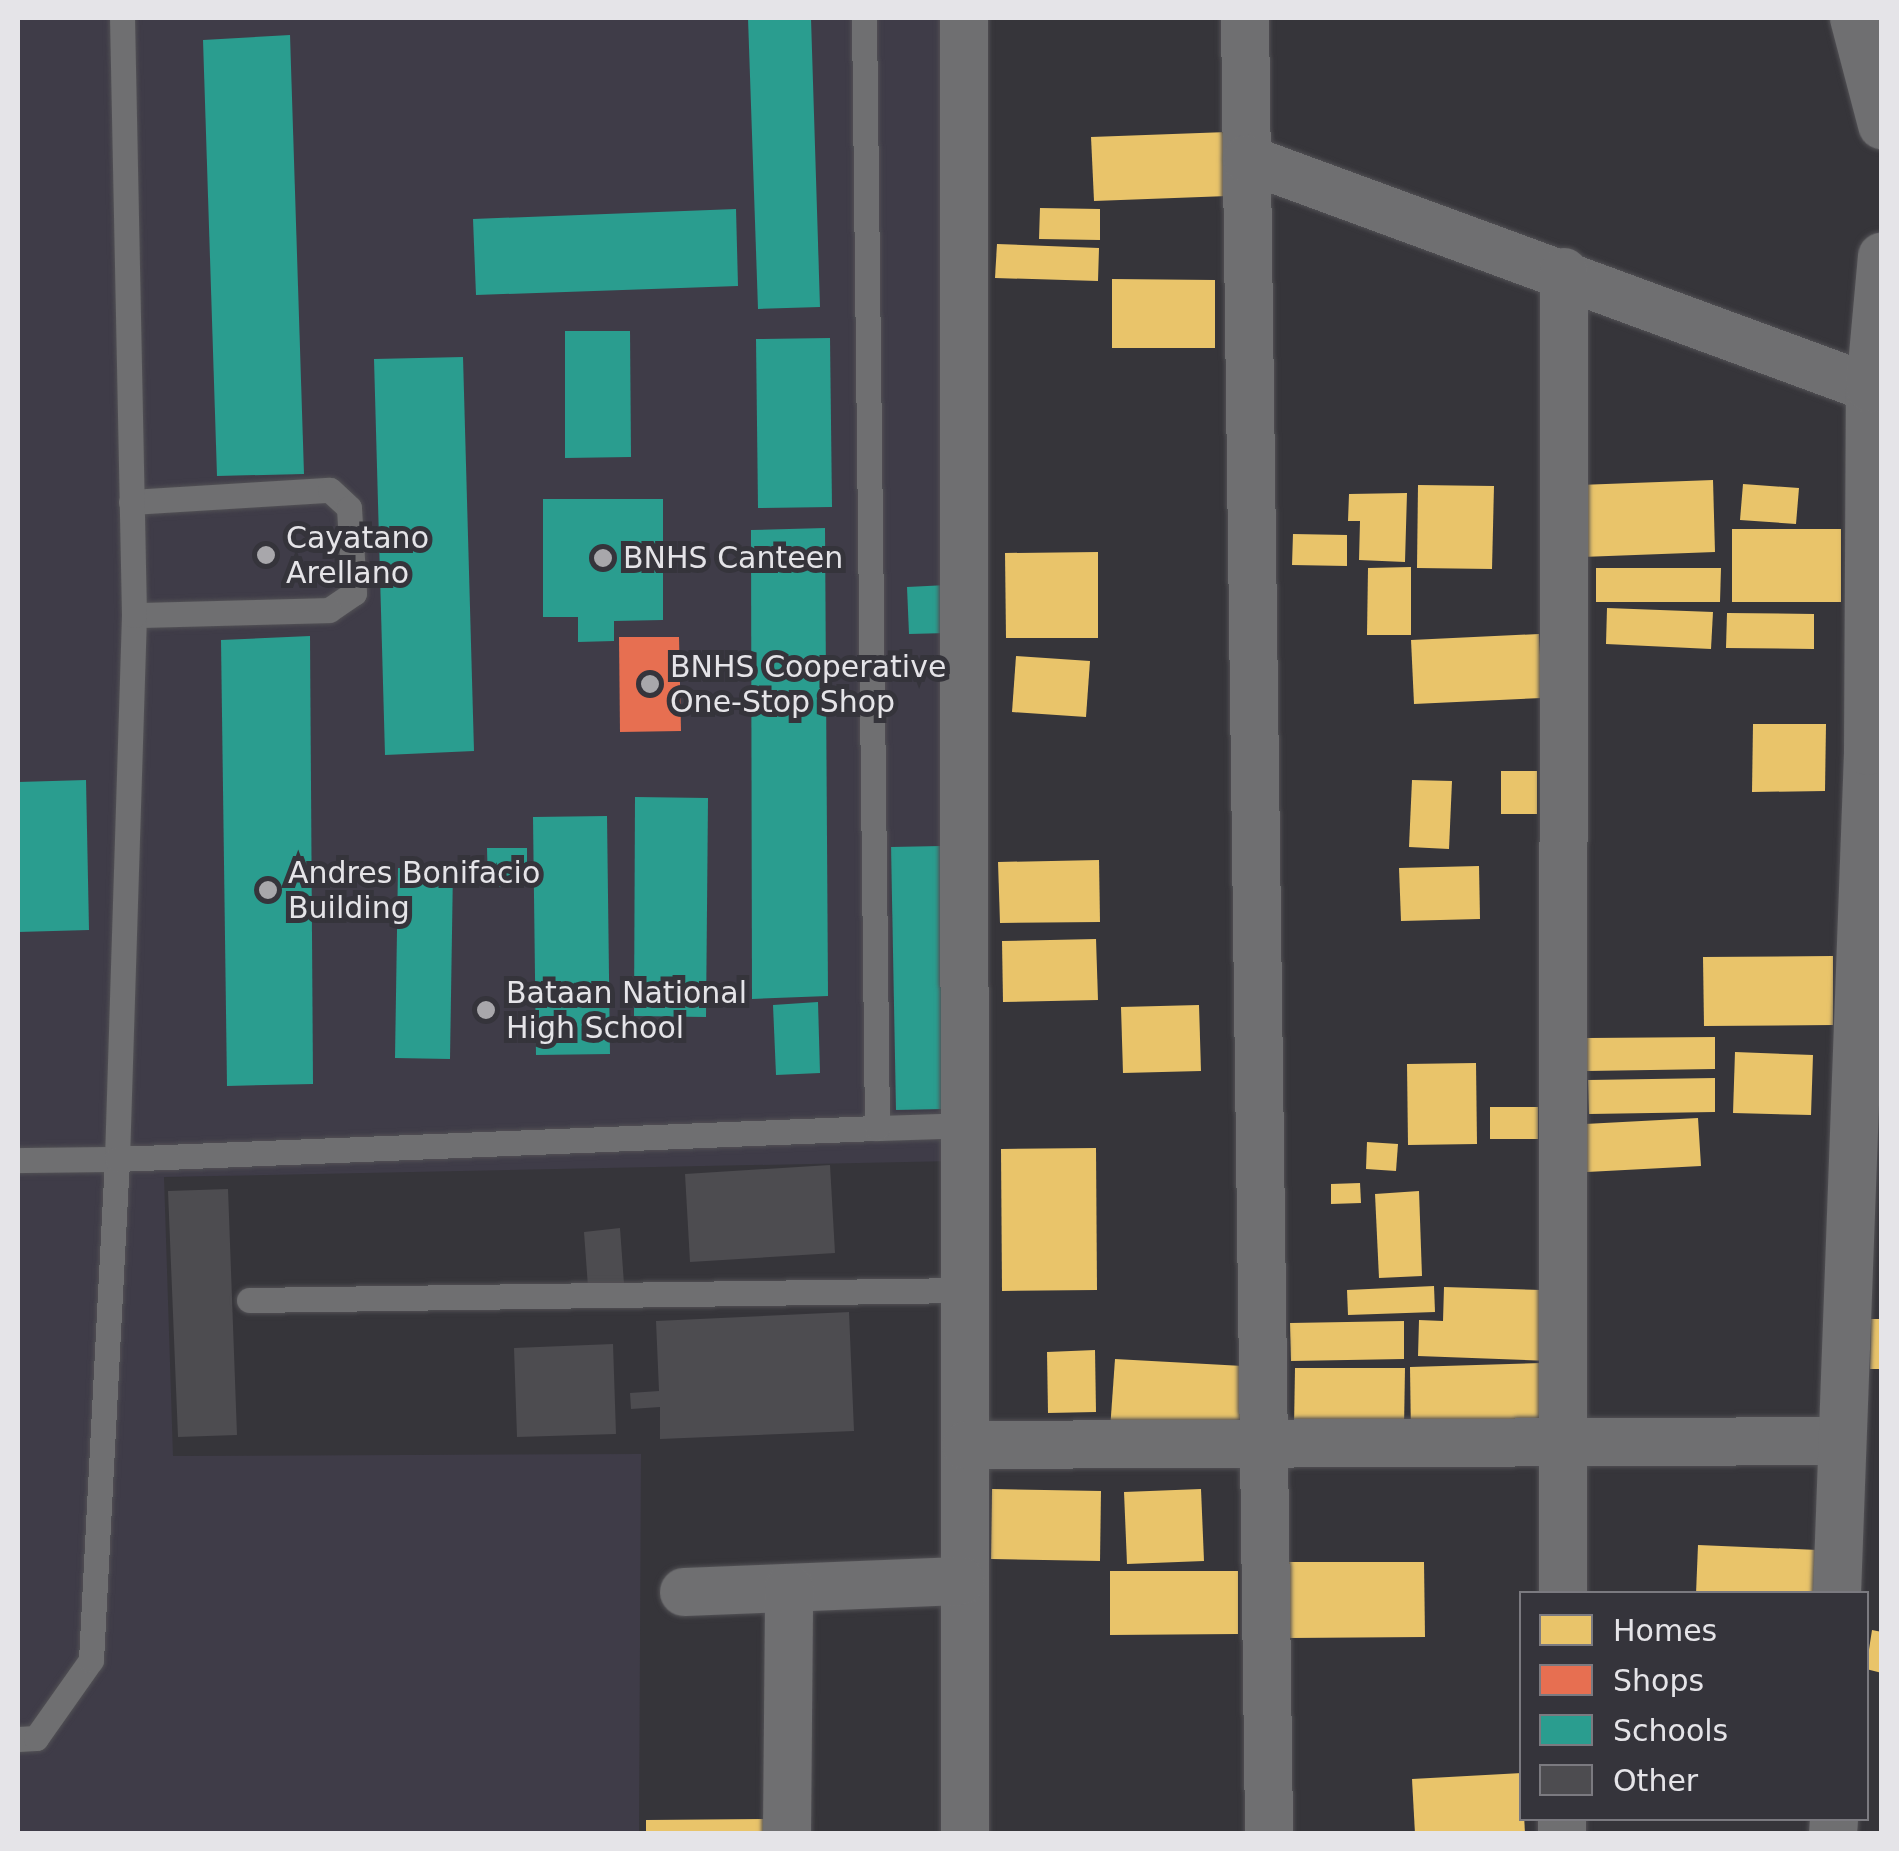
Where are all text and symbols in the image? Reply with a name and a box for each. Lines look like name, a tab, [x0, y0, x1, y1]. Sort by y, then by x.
place label: Cayatano Arellano	[286, 520, 429, 590]
place label: BNHS Canteen	[623, 540, 843, 576]
marker: Cayatano Arellano	[255, 544, 277, 566]
marker: BNHS Canteen	[592, 547, 614, 569]
place label: BNHS Cooperative One-Stop Shop	[670, 649, 946, 720]
marker: BNHS Cooperative One-Stop Shop	[639, 673, 661, 695]
place label: Andres Bonifacio Building	[288, 855, 540, 926]
marker: Andres Bonifacio Building	[257, 879, 279, 901]
place label: Bataan National High School	[506, 975, 747, 1046]
marker: Bataan National High School	[475, 999, 497, 1021]
legend	[1519, 1591, 1869, 1821]
text: Homes	[1613, 1613, 1717, 1648]
text: Shops	[1613, 1663, 1704, 1698]
text: Schools	[1613, 1713, 1728, 1748]
text: Other	[1613, 1763, 1698, 1798]

